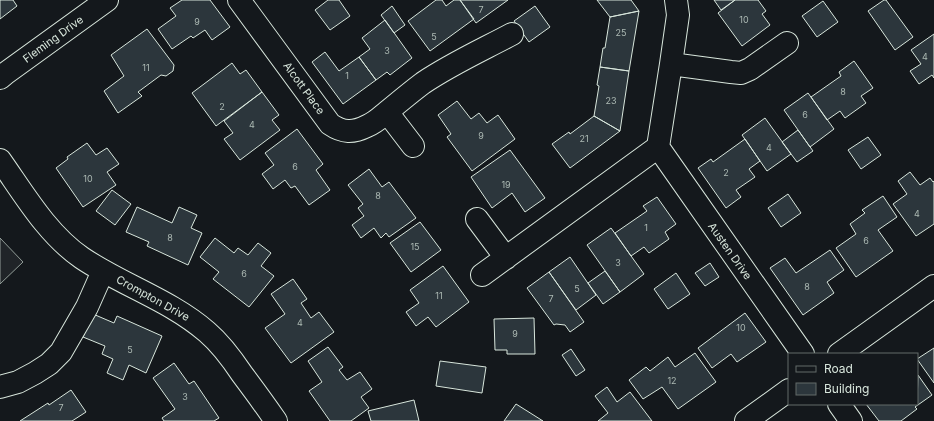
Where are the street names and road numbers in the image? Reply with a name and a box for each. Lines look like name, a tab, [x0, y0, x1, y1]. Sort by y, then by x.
street label: Fleming Drive	[20, 12, 86, 66]
street label: Alcott Place	[280, 59, 328, 117]
street label: Austen Drive	[705, 220, 755, 282]
street label: Crompton Drive	[114, 272, 192, 324]

